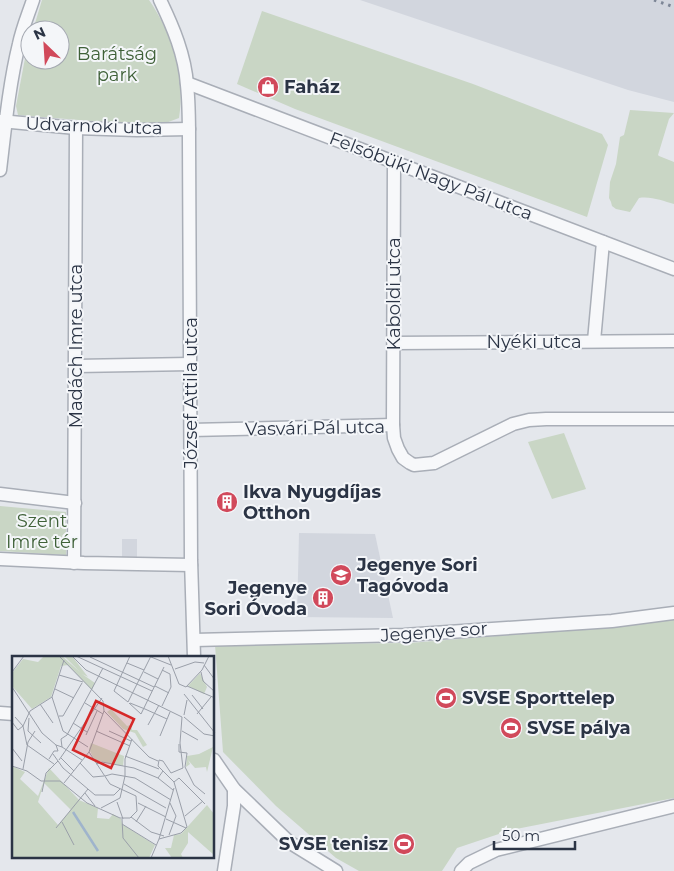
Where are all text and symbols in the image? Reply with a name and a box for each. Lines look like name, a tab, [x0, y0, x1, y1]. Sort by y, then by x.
north arrow	[20, 20, 70, 70]
text: N	[31, 23, 48, 44]
park label: Barátság park	[77, 43, 157, 86]
shop icon: Faház	[256, 75, 280, 99]
place label: Faház	[284, 76, 340, 98]
street label: Udvarnoki utca	[25, 113, 163, 139]
street label: Felsőbüki Nagy Pál utca	[326, 127, 536, 225]
street label: Kaboldi utca	[383, 237, 405, 351]
street label: Madách Imre utca	[65, 264, 87, 428]
street label: József Attila utca	[180, 317, 202, 470]
street label: Nyéki utca	[486, 331, 582, 353]
street label: Vasvári Pál utca	[245, 416, 385, 440]
place label: Ikva Nyugdíjas Otthon	[243, 481, 381, 524]
building icon: Ikva Nyugdíjas Otthon	[215, 490, 239, 514]
park label: Szent Imre tér	[6, 510, 78, 553]
place label: Jegenye Sori Tagóvoda	[356, 554, 478, 597]
school or university icon: Jegenye Sori Tagóvoda	[329, 563, 353, 587]
place label: Jegenye Sori Óvoda	[204, 577, 307, 620]
building icon: Jegenye Sori Óvoda	[311, 586, 335, 610]
street label: Jegenye sor	[379, 617, 488, 647]
inset map	[12, 656, 215, 858]
sports icon: SVSE Sporttelep	[434, 686, 458, 710]
place label: SVSE Sporttelep	[462, 687, 615, 709]
sports icon: SVSE pálya	[499, 716, 523, 740]
place label: SVSE pálya	[527, 717, 631, 739]
scale bar	[494, 818, 575, 850]
text: 50 m	[502, 826, 540, 845]
sports icon: SVSE tenisz	[392, 832, 416, 856]
place label: SVSE tenisz	[279, 833, 388, 855]

